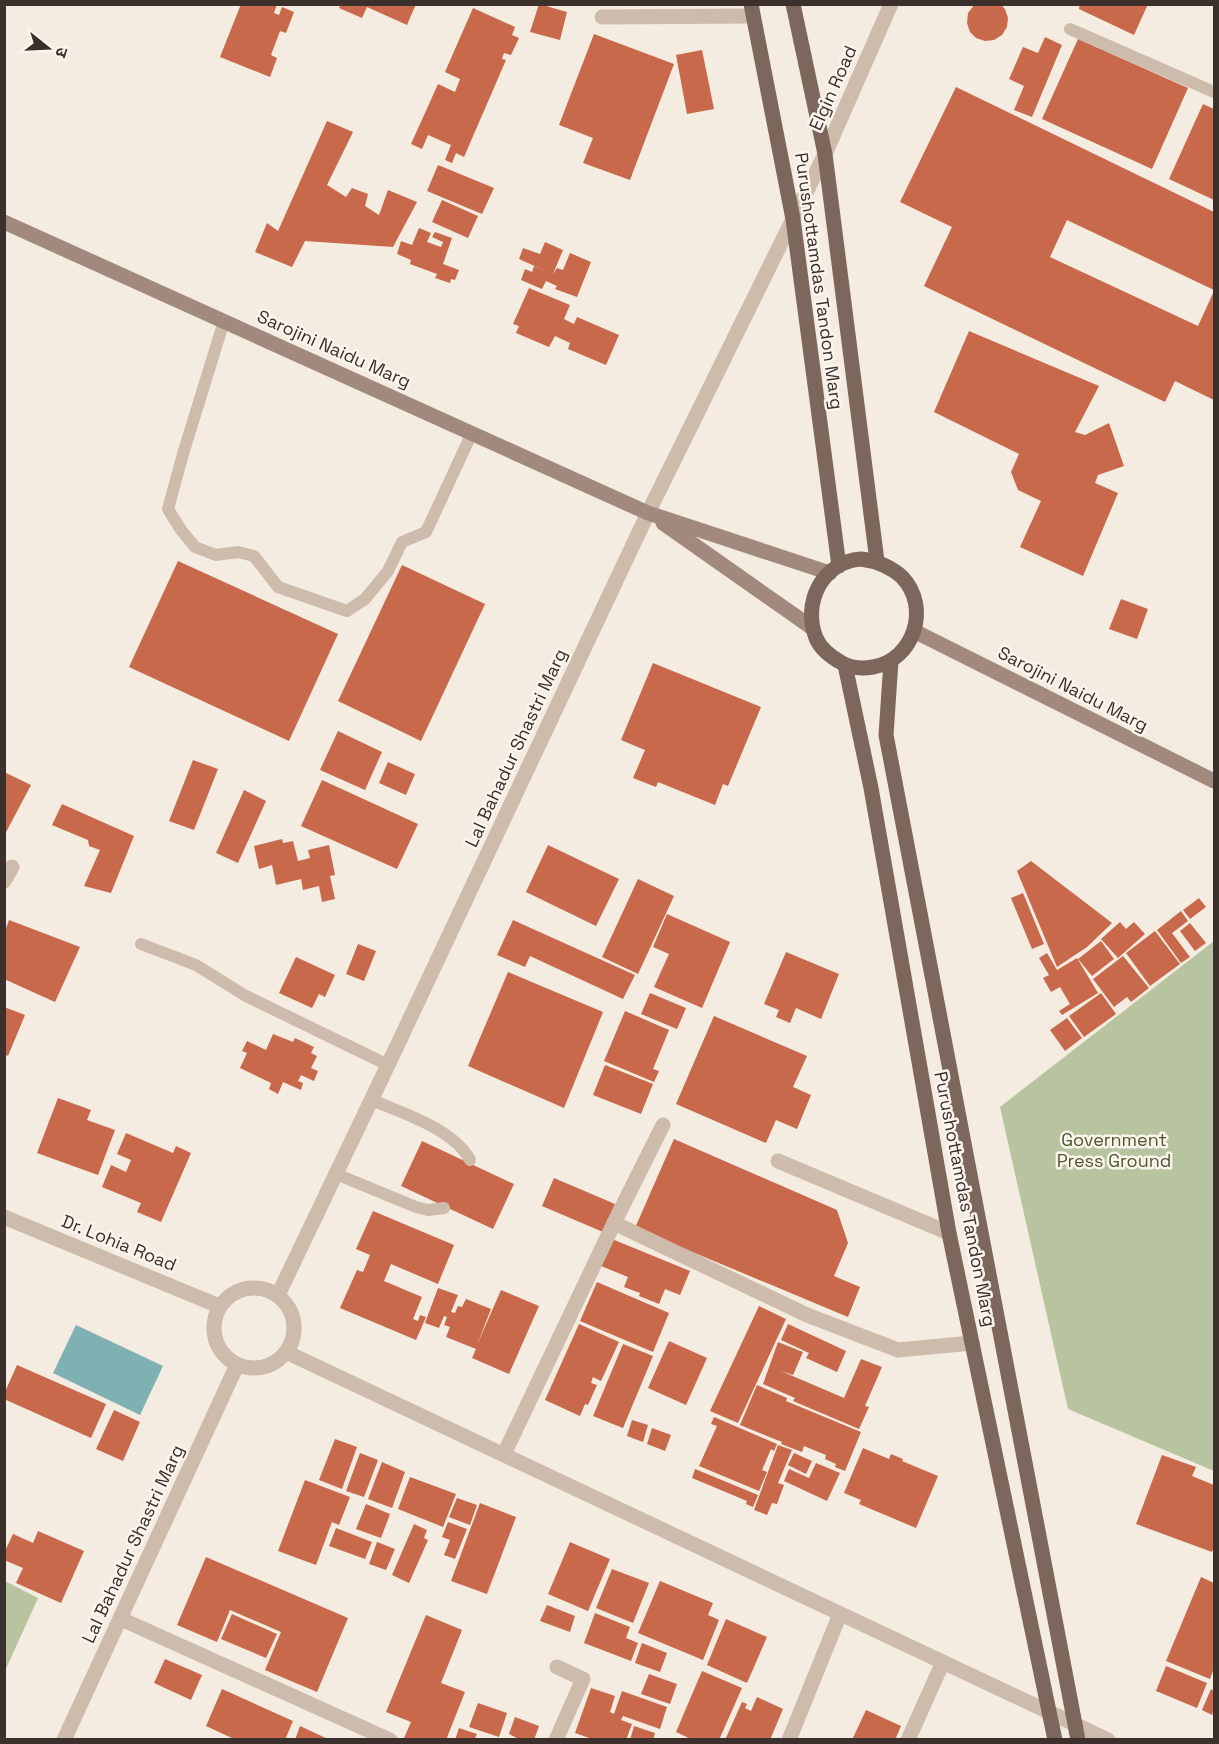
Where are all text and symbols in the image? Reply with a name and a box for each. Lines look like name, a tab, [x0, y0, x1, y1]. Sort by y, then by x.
north arrow	[18, 18, 78, 78]
street label: Elgin Road	[804, 42, 861, 134]
text: उ	[50, 45, 73, 61]
street label: Purushottamdas Tandon Marg	[790, 151, 849, 411]
street label: Sarojini Naidu Marg	[254, 304, 415, 393]
street label: Sarojini Naidu Marg	[994, 641, 1152, 736]
street label: Lal Bahadur Shastri Marg	[459, 645, 572, 851]
street label: Purushottamdas Tandon Marg	[929, 1069, 1002, 1328]
park label: Government Press Ground	[1057, 1128, 1171, 1172]
street label: Dr. Lohia Road	[58, 1209, 180, 1276]
street label: Lal Bahadur Shastri Marg	[76, 1441, 189, 1647]

